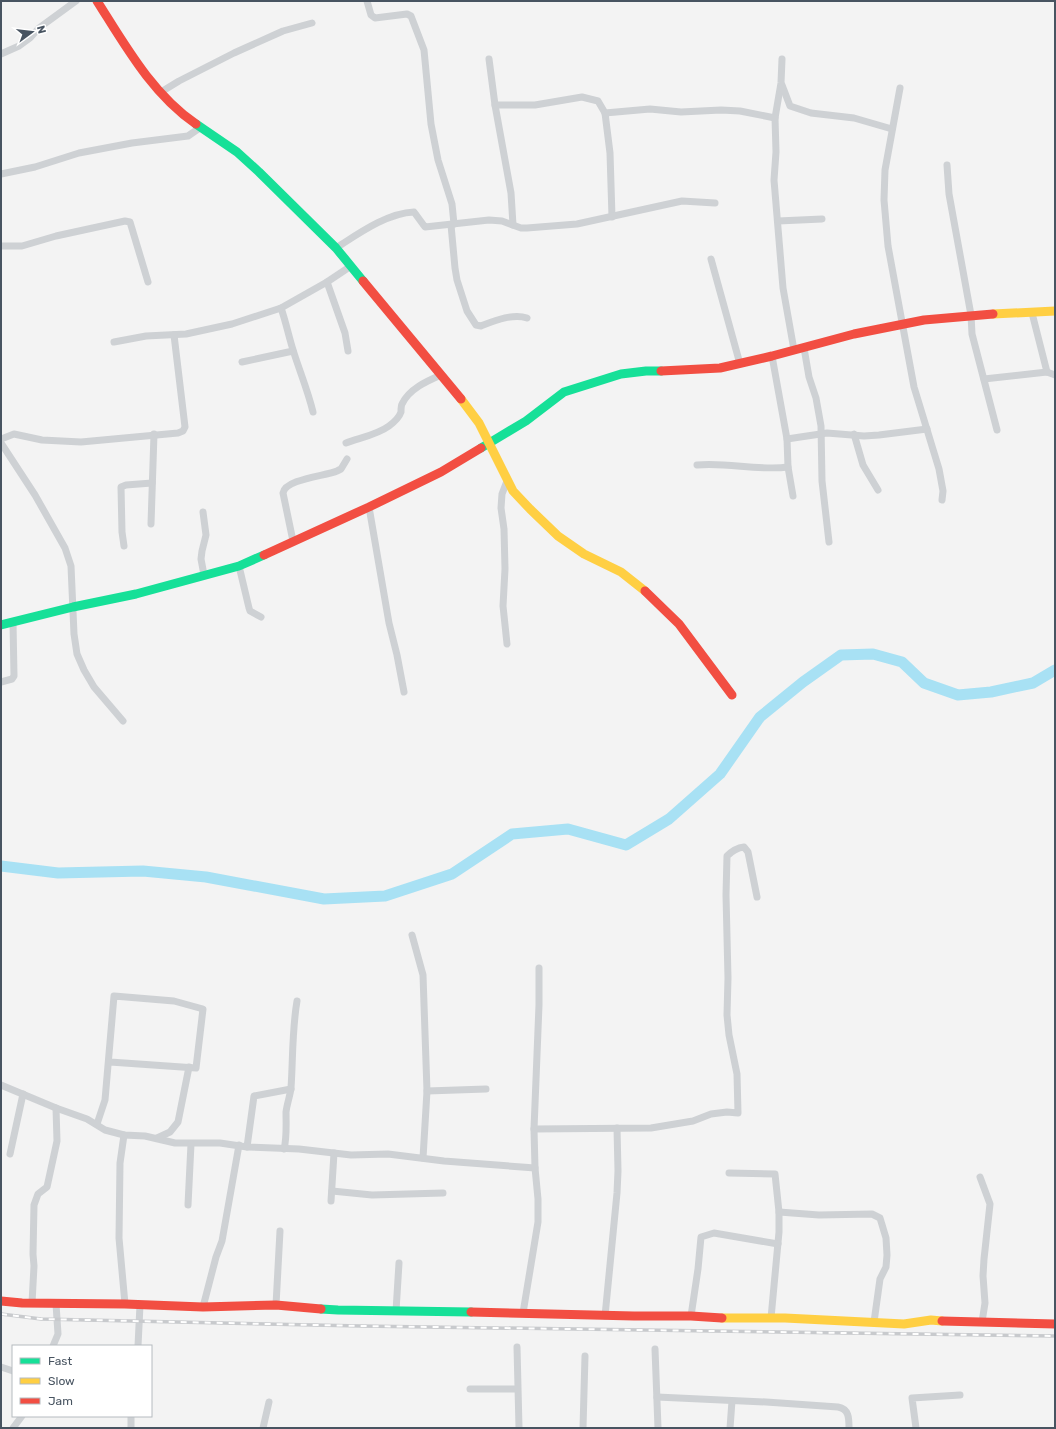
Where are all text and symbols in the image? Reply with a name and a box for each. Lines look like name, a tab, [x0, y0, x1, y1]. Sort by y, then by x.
north arrow	[12, 12, 52, 52]
text: N	[34, 24, 49, 35]
legend	[12, 1345, 152, 1417]
text: Fast	[48, 1354, 72, 1368]
text: Slow	[48, 1374, 75, 1388]
text: Jam	[48, 1394, 73, 1408]

